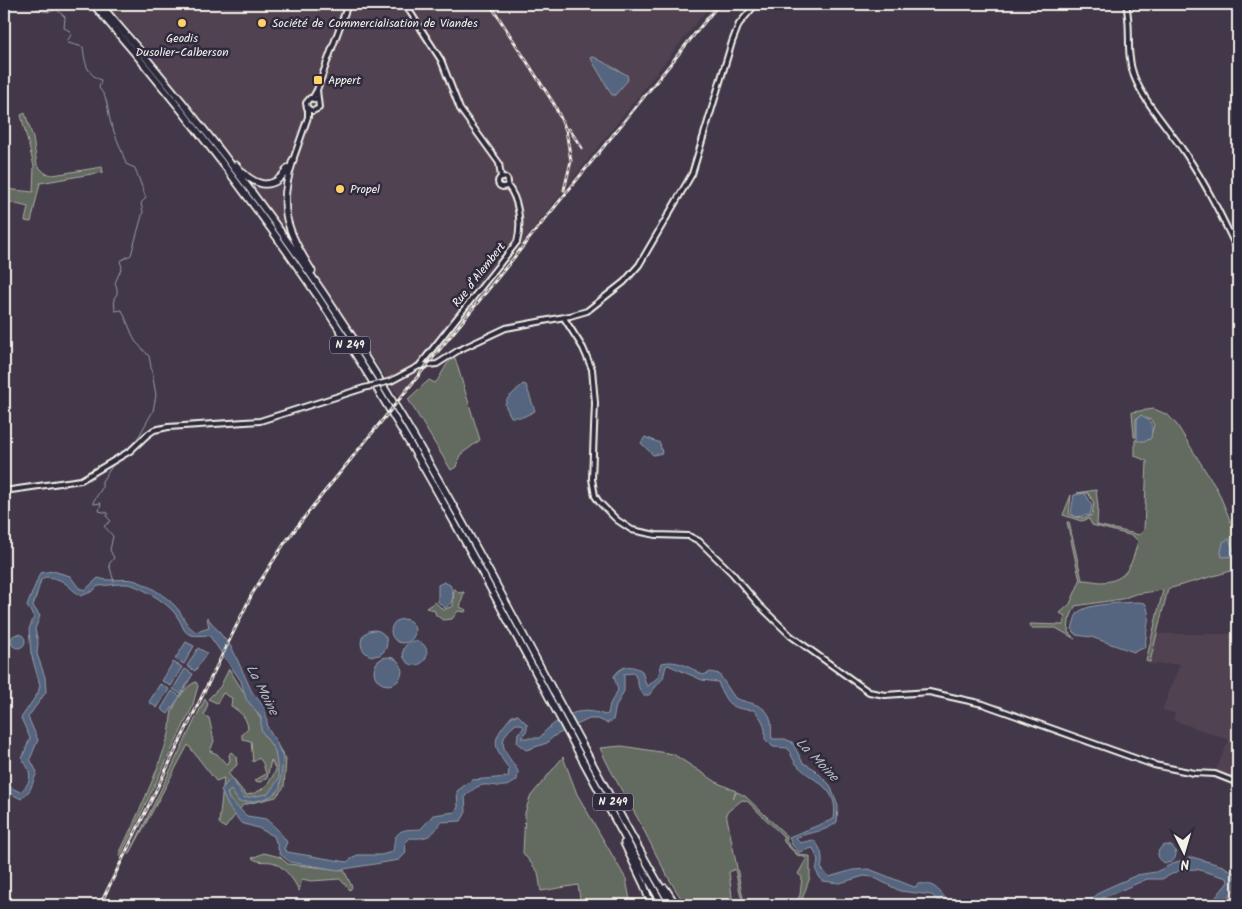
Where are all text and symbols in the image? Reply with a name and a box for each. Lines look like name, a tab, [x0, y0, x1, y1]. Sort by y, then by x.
place label: Société de Commercialisation de Viandes	[272, 14, 478, 33]
marker: Geodis Dusolier-Calberson	[176, 17, 188, 29]
marker: Société de Commercialisation de Viandes	[256, 17, 268, 29]
place label: Geodis Dusolier-Calberson	[135, 29, 229, 62]
place label: Appert	[328, 71, 361, 90]
marker: Appert	[312, 74, 324, 86]
place label: Propel	[350, 180, 380, 199]
marker: Propel	[334, 183, 346, 195]
street label: Rue d’Alembert	[448, 238, 511, 312]
road number: N 249	[330, 336, 370, 354]
water label: La Moine	[240, 661, 285, 721]
water label: La Moine	[790, 733, 845, 788]
road number: N 249	[593, 794, 633, 810]
north arrow	[1160, 826, 1210, 876]
text: N	[1180, 853, 1190, 875]

